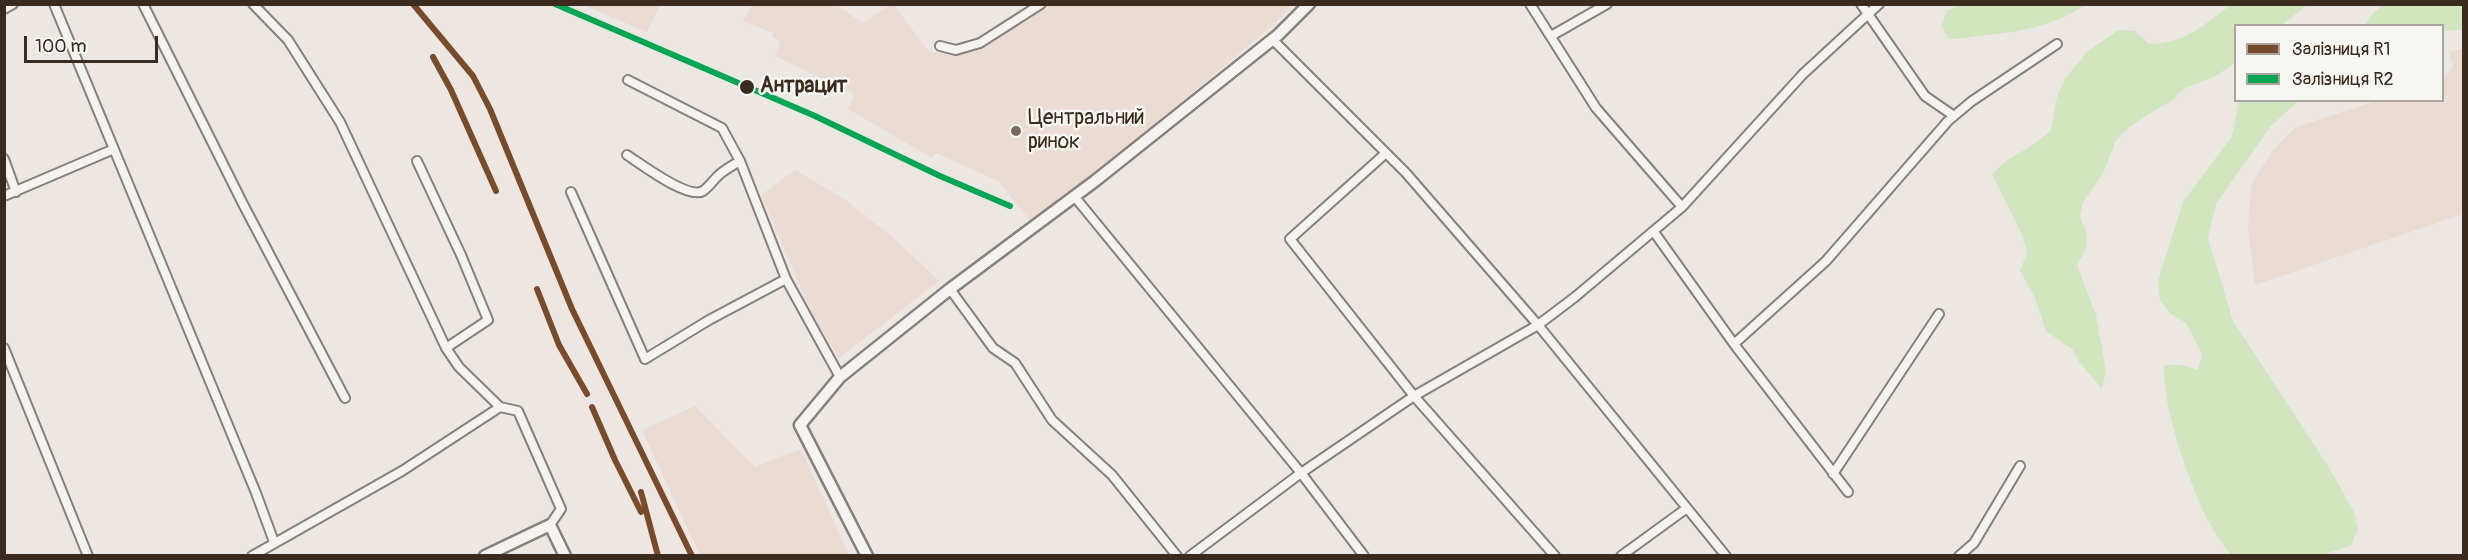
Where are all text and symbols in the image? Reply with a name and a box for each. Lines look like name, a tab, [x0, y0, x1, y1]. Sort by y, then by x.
scale bar	[27, 24, 160, 62]
legend	[2234, 24, 2444, 102]
text: 100 m	[35, 35, 87, 58]
text: Залізниця R1	[2292, 38, 2391, 61]
text: Залізниця R2	[2292, 68, 2394, 91]
place label: Антрацит	[760, 74, 847, 100]
marker: Антрацит	[738, 78, 756, 96]
place label: Центральний ринок	[1028, 106, 1145, 156]
marker: Центральний ринок	[1009, 124, 1023, 138]

